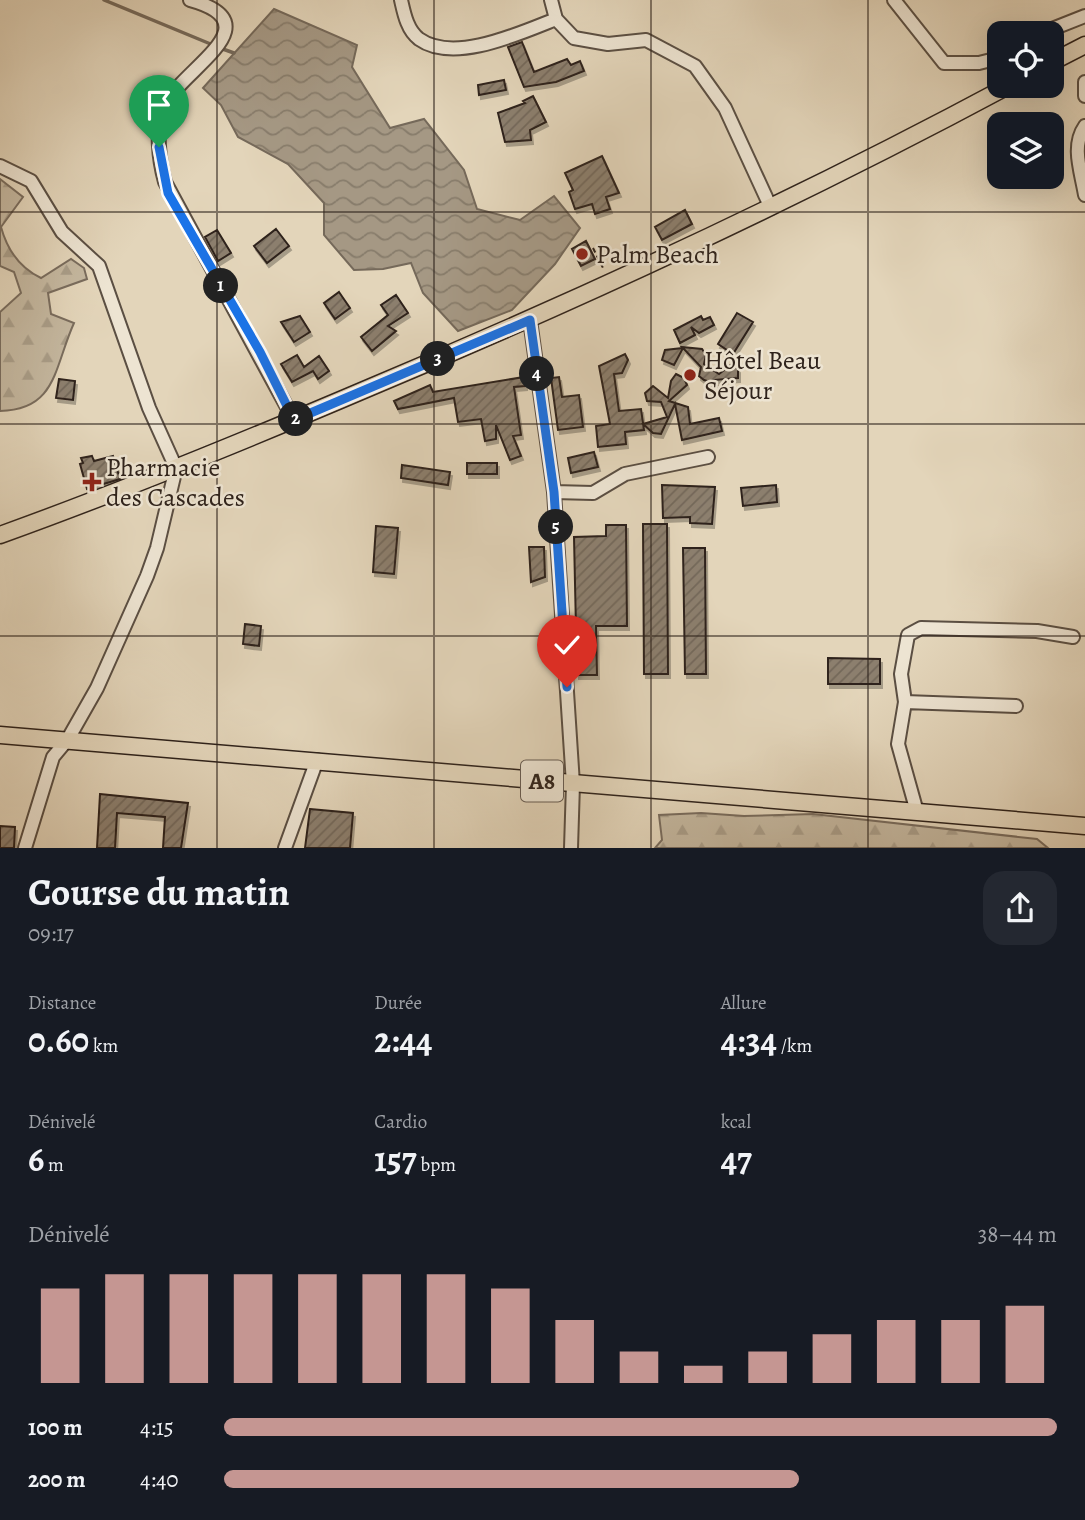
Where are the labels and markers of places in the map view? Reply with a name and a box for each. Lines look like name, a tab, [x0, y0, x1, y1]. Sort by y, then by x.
pin	[129, 75, 189, 147]
place label: Palm Beach	[596, 237, 719, 272]
marker: Palm Beach	[574, 246, 590, 262]
pin: 1	[204, 268, 238, 304]
pin: 3	[420, 342, 456, 376]
place label: Hôtel Beau Séjour	[704, 343, 822, 408]
pin: 4	[520, 356, 554, 392]
marker: Hôtel Beau Séjour	[682, 367, 698, 383]
pin: 2	[278, 402, 314, 436]
place label: Pharmacie des Cascades	[106, 450, 245, 515]
marker: Pharmacie des Cascades	[84, 474, 100, 490]
pin: 5	[538, 510, 574, 544]
pin	[537, 615, 597, 687]

